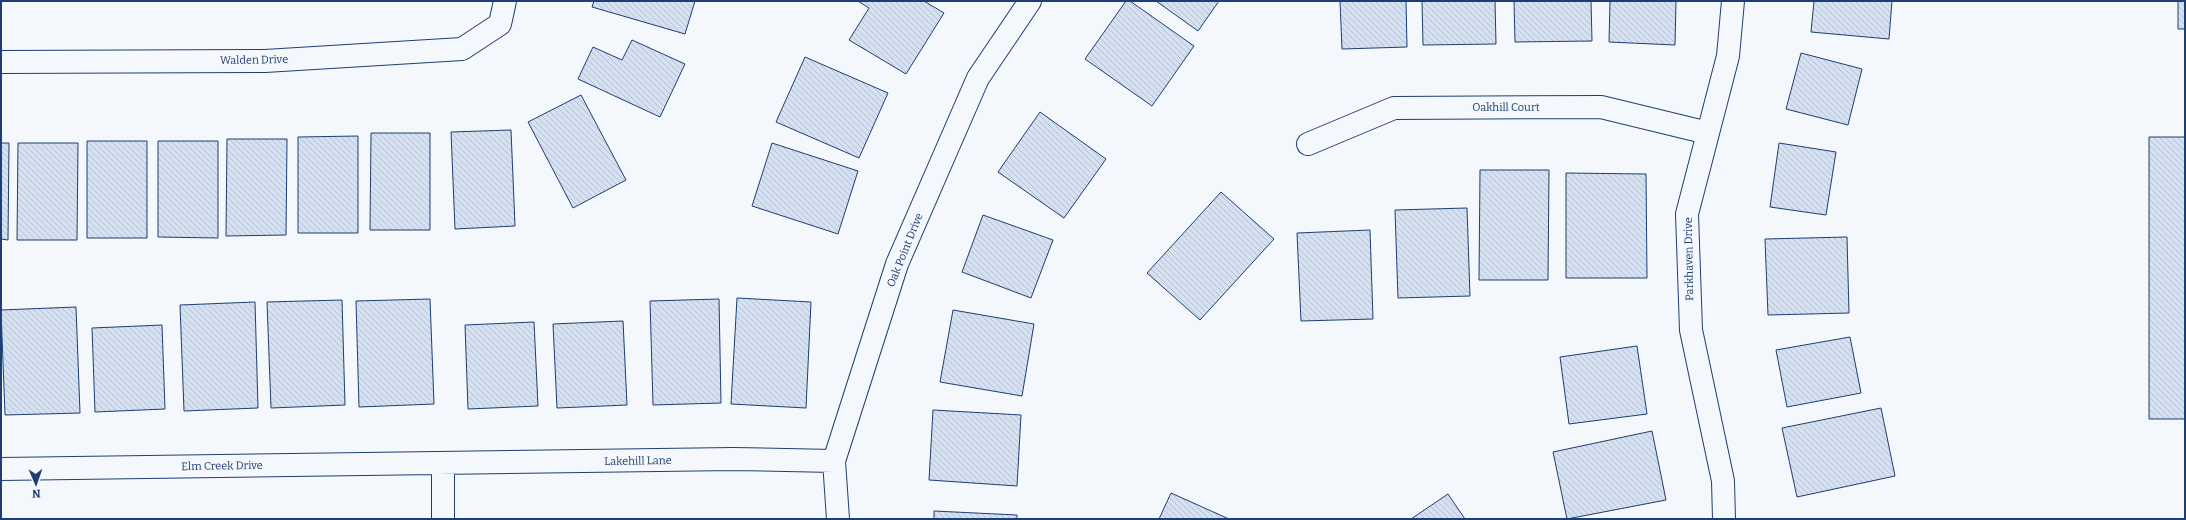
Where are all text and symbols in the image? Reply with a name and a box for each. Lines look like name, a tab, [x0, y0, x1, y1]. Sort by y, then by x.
street label: Walden Drive	[220, 53, 288, 67]
street label: Oakhill Court	[1472, 101, 1540, 114]
street label: Oak Point Drive	[884, 211, 926, 289]
street label: Parkhaven Drive	[1682, 217, 1696, 301]
street label: Lakehill Lane	[604, 454, 672, 468]
street label: Elm Creek Drive	[181, 459, 263, 473]
north arrow	[16, 464, 56, 504]
text: N	[31, 487, 41, 500]

